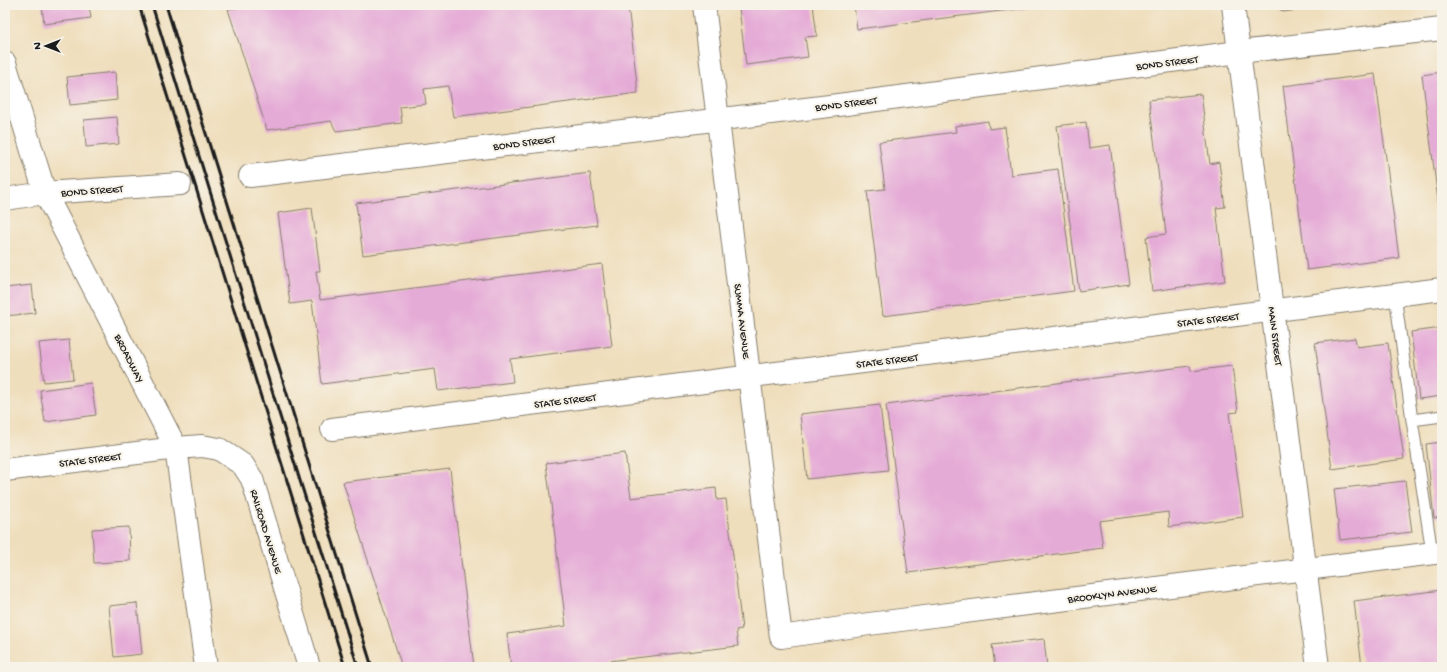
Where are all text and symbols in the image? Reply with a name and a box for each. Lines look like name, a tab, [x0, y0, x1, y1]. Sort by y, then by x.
north arrow	[26, 26, 66, 66]
text: N	[32, 42, 44, 50]
street label: BOND STREET	[1135, 54, 1200, 74]
street label: BOND STREET	[814, 95, 879, 115]
street label: BOND STREET	[492, 134, 557, 154]
street label: BOND STREET	[60, 184, 124, 200]
street label: SUMMA AVENUE	[730, 283, 752, 361]
street label: MAIN STREET	[1264, 306, 1284, 367]
street label: STATE STREET	[1176, 311, 1241, 331]
street label: BROADWAY	[110, 332, 146, 385]
street label: STATE STREET	[855, 352, 920, 372]
street label: STATE STREET	[533, 392, 598, 412]
street label: STATE STREET	[58, 451, 123, 471]
street label: RAILROAD AVENUE	[247, 488, 284, 576]
street label: BROOKLYN AVENUE	[1066, 583, 1159, 607]

